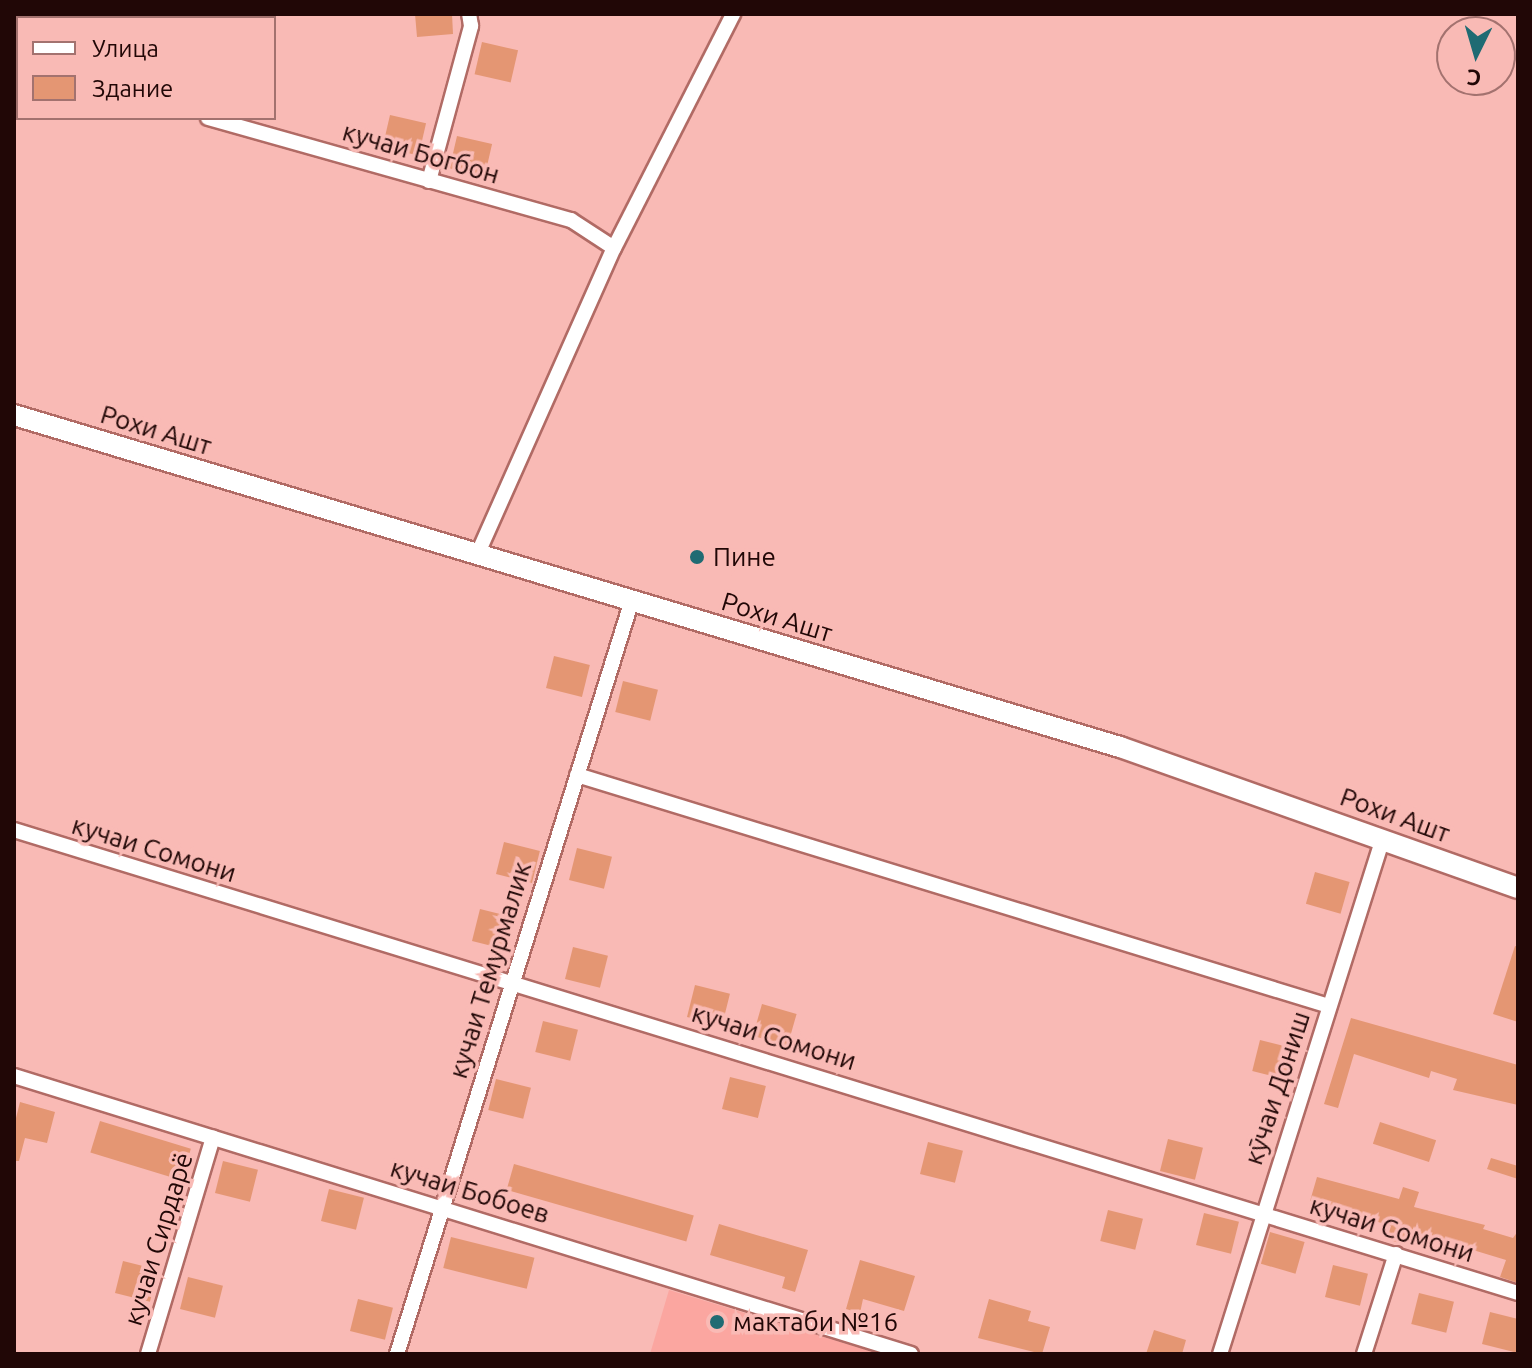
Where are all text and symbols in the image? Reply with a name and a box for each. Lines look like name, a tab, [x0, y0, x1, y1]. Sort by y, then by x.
legend	[16, 16, 276, 120]
north arrow	[1436, 16, 1516, 96]
text: Улица	[92, 35, 159, 62]
text: С	[1466, 65, 1482, 91]
text: Здание	[92, 75, 173, 102]
street label: кучаи Богбон	[339, 116, 503, 190]
street label: Рохи Ашт	[97, 398, 215, 462]
place label: Пине	[713, 541, 776, 573]
marker: Пине	[688, 548, 706, 566]
street label: Рохи Ашт	[718, 585, 836, 649]
street label: Рохи Ашт	[1336, 781, 1454, 849]
street label: кучаи Сомони	[68, 809, 240, 889]
street label: кучаи Темурмалик	[442, 858, 538, 1082]
street label: кучаи Сомони	[688, 997, 860, 1077]
street label: кӯчаи Дониш	[1238, 1007, 1316, 1169]
street label: кучаи Сирдарё	[117, 1149, 199, 1329]
street label: кучаи Бобоев	[387, 1152, 553, 1230]
street label: кучаи Сомони	[1306, 1189, 1478, 1269]
place label: мактаби №16	[733, 1306, 898, 1338]
marker: мактаби №16	[708, 1313, 726, 1331]

